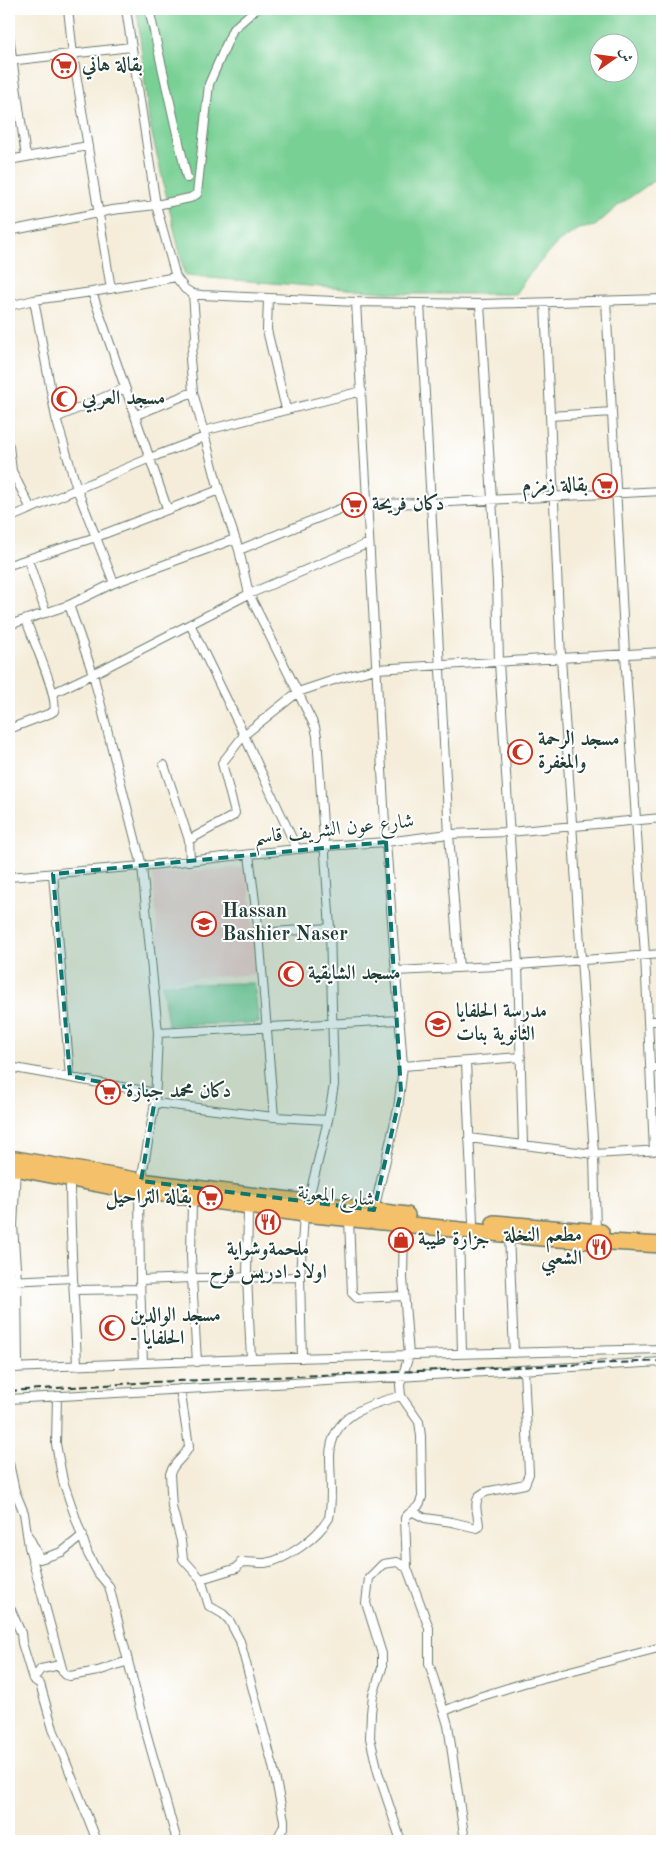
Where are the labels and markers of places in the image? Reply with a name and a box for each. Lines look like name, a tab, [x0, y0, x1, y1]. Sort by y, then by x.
supermarket icon: بقالة هاني	[51, 53, 77, 79]
place label: بقالة هاني	[81, 55, 143, 80]
mosque icon: مسجد العربي	[51, 386, 77, 412]
place label: مسجد العربي	[81, 388, 165, 413]
supermarket icon: بقالة زمزم	[592, 473, 618, 499]
place label: بقالة زمزم	[522, 475, 588, 502]
supermarket icon: دكان فريحة	[341, 492, 367, 518]
place label: دكان فريحة	[372, 493, 444, 516]
place label: مسجد الرحمة والمغفرة	[538, 729, 620, 774]
mosque icon: مسجد الرحمة والمغفرة	[507, 739, 533, 765]
place label: Hassan Bashier Naser	[222, 902, 348, 945]
school or university icon: Hassan Bashier Naser	[191, 911, 217, 937]
mosque icon: مسجد الشايقية	[278, 961, 304, 987]
place label: مسجد الشايقية	[308, 963, 400, 985]
place label: مدرسة الحلفايا الثانوية بنات	[456, 1001, 547, 1046]
school or university icon: مدرسة الحلفايا الثانوية بنات	[425, 1011, 451, 1037]
supermarket icon: دكان محمد جبارة	[95, 1079, 121, 1105]
place label: دكان محمد جبارة	[126, 1080, 231, 1102]
supermarket icon: بقالة التراحيل	[197, 1185, 223, 1211]
place label: بقالة التراحيل	[106, 1187, 192, 1210]
restaurant icon: ملحمةوشواية اولاد ادريس فرح	[255, 1209, 281, 1235]
place label: مطعم النخلة الشعبي	[503, 1225, 582, 1277]
shop icon: جزارة طيبة	[388, 1227, 414, 1253]
place label: جزارة طيبة	[418, 1229, 490, 1251]
restaurant icon: مطعم النخلة الشعبي	[586, 1234, 612, 1260]
place label: ملحمةوشواية اولاد ادريس فرح	[209, 1240, 327, 1290]
place label: مسجد الوالدين - الحلفايا	[130, 1305, 221, 1350]
mosque icon: مسجد الوالدين - الحلفايا	[99, 1315, 125, 1341]

